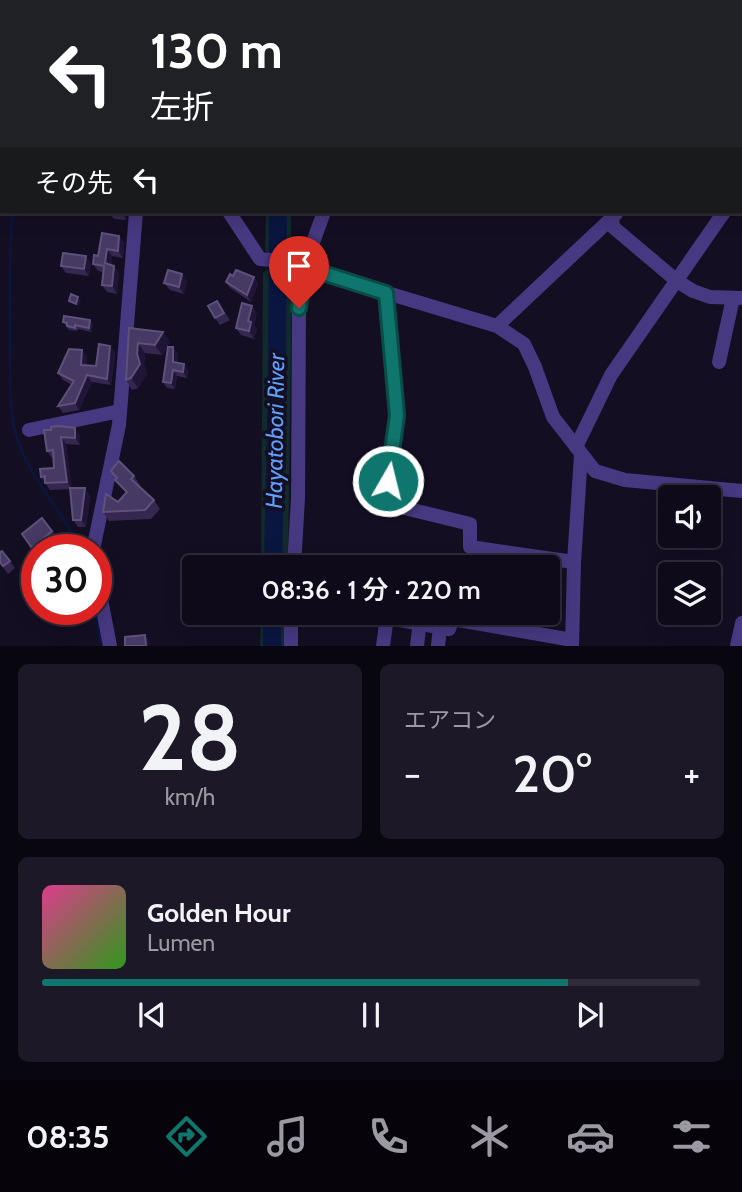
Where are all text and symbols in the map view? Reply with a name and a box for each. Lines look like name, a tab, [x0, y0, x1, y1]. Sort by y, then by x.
text: 130 m	[150, 21, 283, 80]
icon: left	[35, 28, 126, 119]
text: 左折	[150, 87, 214, 126]
icon: left	[127, 161, 165, 199]
text: その先	[35, 167, 113, 199]
pin	[269, 236, 329, 308]
icon: arrive	[280, 247, 318, 285]
water label: Hayatobori River	[260, 352, 290, 509]
position arrow	[351, 444, 425, 518]
map controls	[658, 485, 721, 625]
button: sound	[658, 485, 721, 548]
speed limit sign: 30	[21, 534, 112, 625]
button: layers	[658, 562, 721, 625]
text: 08:36 · 1 分 · 220 m	[261, 574, 481, 606]
text: 28	[138, 682, 242, 793]
text: エアコン	[404, 706, 496, 734]
text: 20°	[512, 742, 592, 805]
text: −	[404, 750, 421, 797]
text: +	[683, 750, 700, 797]
text: km/h	[165, 783, 215, 811]
text: Golden Hour	[147, 897, 290, 929]
text: Lumen	[147, 929, 215, 957]
icon: previous	[133, 996, 171, 1034]
icon: pause	[352, 996, 390, 1034]
icon: next	[571, 996, 609, 1034]
icon: directions	[162, 1112, 211, 1161]
icon: music	[263, 1112, 312, 1161]
icon: phone	[364, 1112, 413, 1161]
icon: climate	[465, 1112, 514, 1161]
icon: car	[566, 1112, 615, 1161]
icon: filters	[667, 1112, 716, 1161]
text: 08:35	[26, 1117, 110, 1156]

